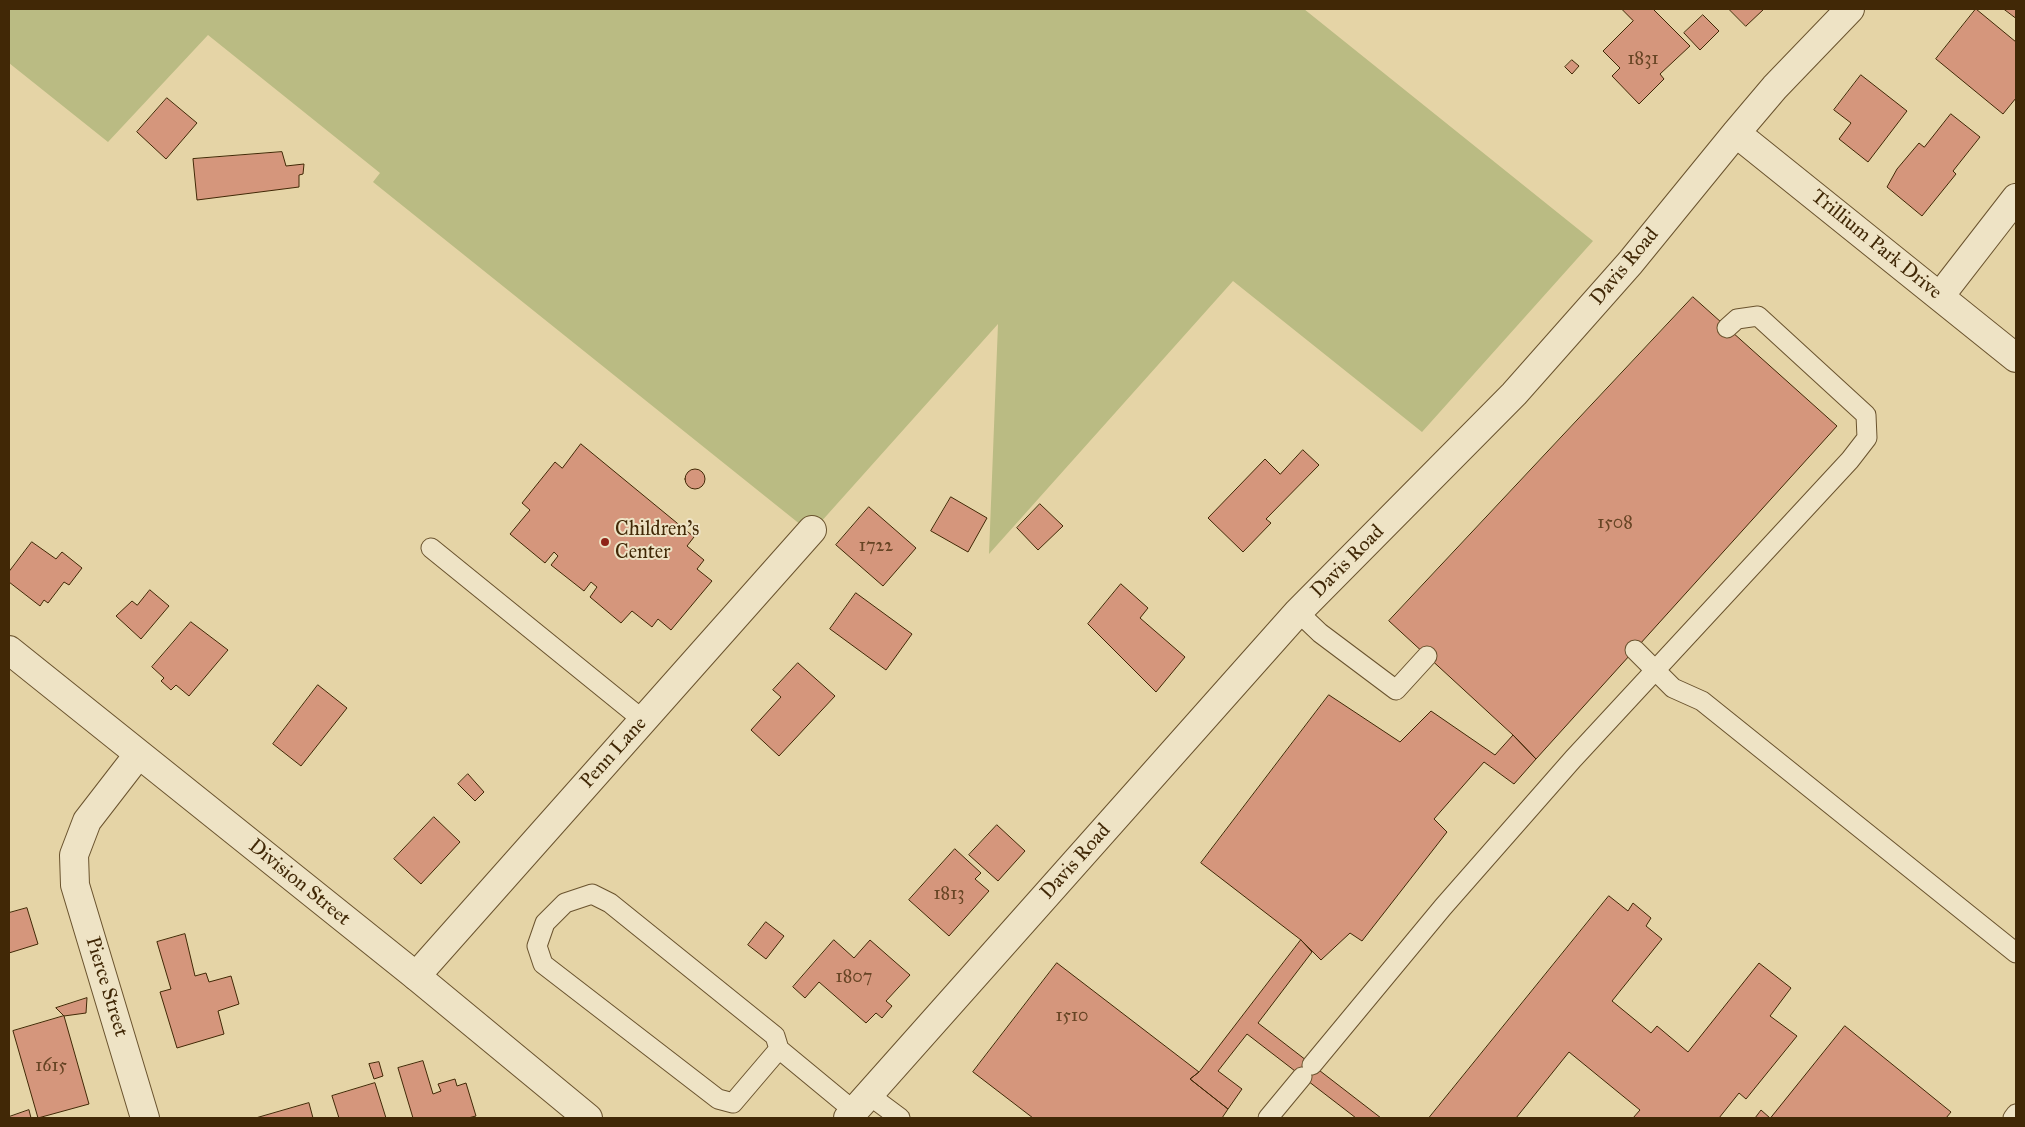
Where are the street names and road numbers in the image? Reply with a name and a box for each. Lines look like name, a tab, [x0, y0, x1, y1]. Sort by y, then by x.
street label: Trillium Park Drive	[1806, 185, 1946, 305]
street label: Davis Road	[1586, 223, 1664, 311]
street label: Davis Road	[1306, 520, 1390, 604]
street label: Penn Lane	[576, 712, 652, 794]
street label: Davis Road	[1036, 819, 1116, 905]
street label: Division Street	[243, 835, 355, 931]
street label: Pierce Street	[79, 934, 133, 1040]

